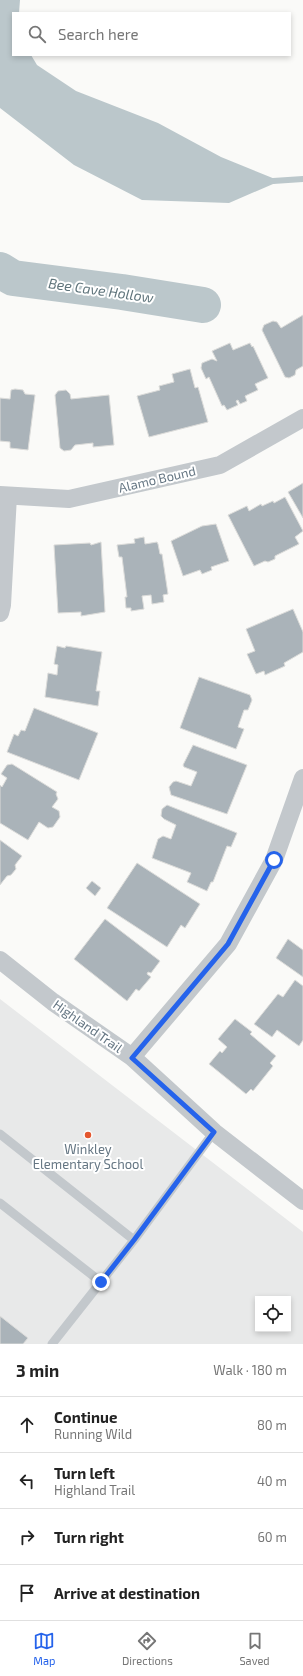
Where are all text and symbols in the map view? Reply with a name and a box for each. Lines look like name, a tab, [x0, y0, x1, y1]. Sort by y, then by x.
search box	[12, 12, 291, 56]
icon: search	[26, 23, 48, 45]
text: Search here	[58, 25, 139, 43]
water label: Bee Cave Hollow	[47, 274, 155, 306]
street label: Alamo Bound	[117, 462, 197, 496]
route start	[265, 851, 283, 869]
street label: Highland Trail	[50, 996, 126, 1056]
marker: Winkley Elementary School	[83, 1130, 93, 1140]
place label: Winkley Elementary School	[33, 1141, 143, 1172]
route end	[92, 1273, 110, 1291]
map controls	[255, 1296, 291, 1332]
button: locate	[255, 1296, 291, 1332]
text: 3 min	[16, 1360, 59, 1380]
text: Walk · 180 m	[213, 1362, 287, 1378]
text: Continue	[54, 1408, 117, 1426]
icon: ahead	[16, 1414, 38, 1436]
text: 80 m	[257, 1417, 287, 1433]
text: Running Wild	[54, 1426, 132, 1442]
text: Turn left	[54, 1464, 115, 1482]
icon: left	[16, 1470, 38, 1492]
text: 40 m	[257, 1473, 287, 1489]
text: Highland Trail	[54, 1482, 135, 1498]
icon: right	[16, 1526, 38, 1548]
text: Turn right	[54, 1528, 124, 1546]
text: 60 m	[257, 1529, 287, 1545]
icon: arrive	[16, 1582, 38, 1604]
text: Arrive at destination	[54, 1584, 200, 1602]
tab: Map	[33, 1630, 55, 1667]
tab: Directions	[122, 1630, 173, 1667]
tab: Saved	[239, 1630, 270, 1667]

